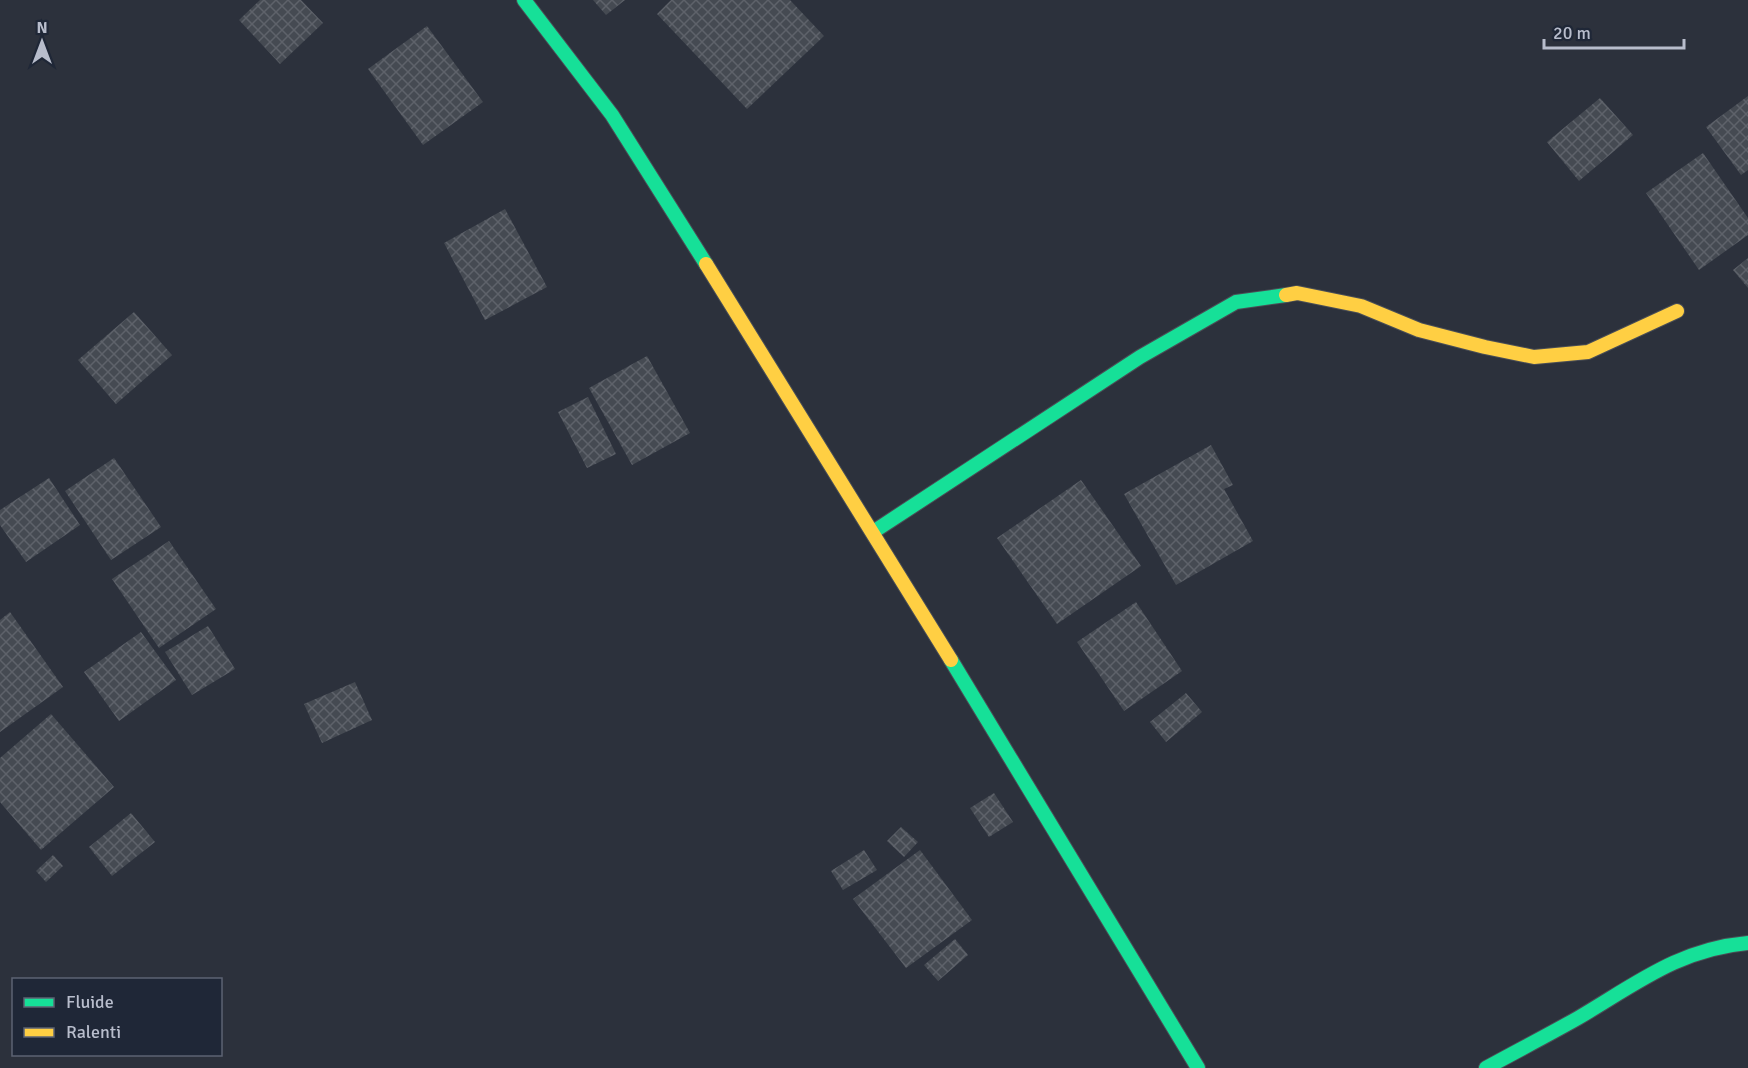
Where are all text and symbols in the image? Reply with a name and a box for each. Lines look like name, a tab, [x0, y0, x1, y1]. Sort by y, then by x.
north arrow	[12, 12, 72, 72]
scale bar	[1544, 12, 1684, 50]
text: N	[36, 18, 48, 38]
text: 20 m	[1553, 22, 1591, 44]
legend	[12, 978, 222, 1056]
text: Fluide	[66, 991, 114, 1013]
text: Ralenti	[66, 1021, 121, 1043]

